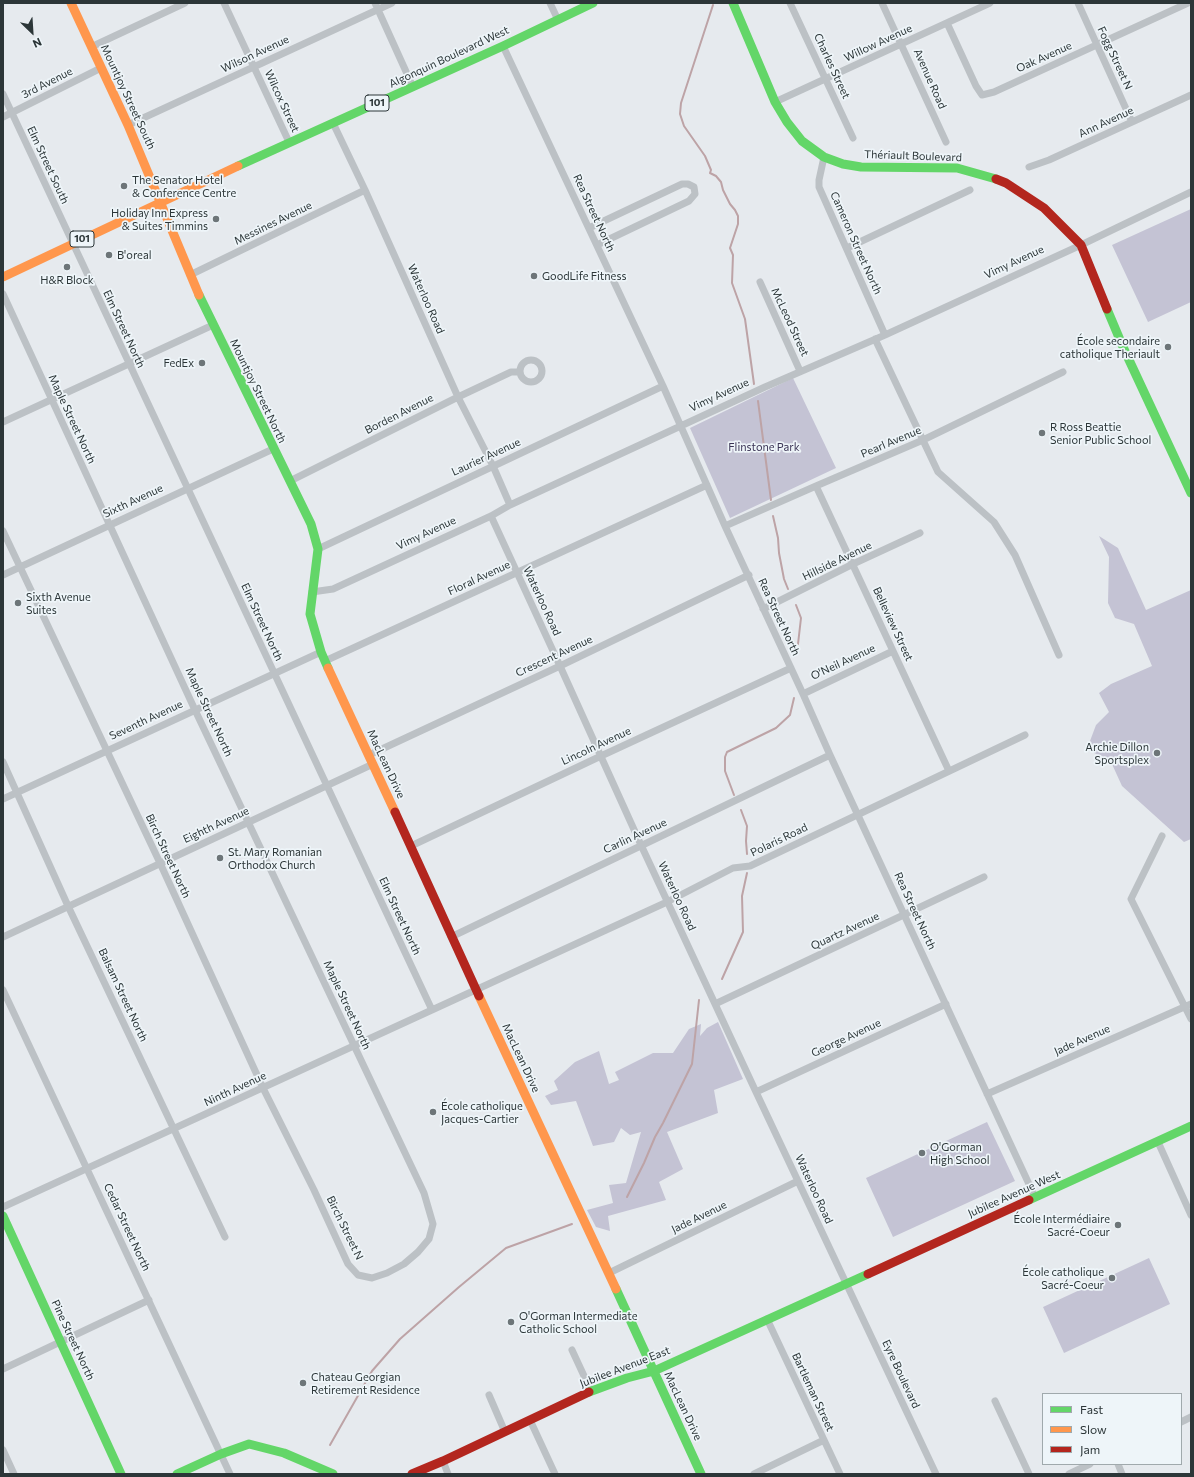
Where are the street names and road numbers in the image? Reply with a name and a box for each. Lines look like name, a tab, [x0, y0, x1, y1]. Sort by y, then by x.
street label: Willow Avenue	[842, 21, 914, 65]
street label: Algonquin Boulevard West	[387, 23, 511, 91]
street label: Fogg Street N	[1095, 24, 1135, 92]
street label: Charles Street	[811, 31, 853, 101]
street label: Wilson Avenue	[219, 32, 291, 76]
street label: Oak Avenue	[1014, 39, 1074, 75]
street label: Mountjoy Street South	[98, 42, 158, 152]
street label: Avenue Road	[911, 47, 949, 111]
street label: 3rd Avenue	[19, 64, 75, 102]
street label: Wilcox Street	[262, 68, 302, 134]
road number: 101	[365, 95, 389, 111]
street label: Ann Avenue	[1076, 104, 1136, 140]
street label: Elm Street South	[24, 124, 72, 206]
street label: Thériault Boulevard	[864, 148, 962, 164]
street label: Rea Street North	[570, 172, 618, 254]
street label: Cameron Street North	[827, 190, 885, 296]
street label: Messines Avenue	[232, 198, 314, 248]
road number: 101	[70, 231, 94, 247]
street label: Vimy Avenue	[982, 242, 1046, 282]
street label: Waterloo Road	[405, 262, 447, 336]
street label: McLeod Street	[768, 286, 812, 358]
street label: Elm Street North	[100, 288, 148, 370]
street label: Mountjoy Street North	[227, 337, 289, 445]
street label: Maple Street North	[46, 372, 98, 466]
street label: Vimy Avenue	[687, 375, 751, 415]
street label: Borden Avenue	[363, 391, 435, 437]
street label: Pearl Avenue	[859, 423, 923, 461]
street label: Laurier Avenue	[450, 435, 522, 479]
street label: Sixth Avenue	[101, 481, 165, 521]
street label: Vimy Avenue	[394, 513, 458, 553]
street label: Hillside Avenue	[800, 539, 874, 583]
street label: Floral Avenue	[446, 558, 512, 598]
street label: Waterloo Road	[520, 564, 564, 638]
street label: Rea Street North	[755, 576, 803, 658]
street label: Elm Street North	[238, 581, 286, 663]
street label: Belleview Street	[870, 585, 916, 663]
street label: Crescent Avenue	[513, 632, 595, 680]
street label: O'Neil Avenue	[809, 641, 877, 683]
street label: Maple Street North	[183, 665, 235, 759]
street label: Seventh Avenue	[107, 697, 185, 743]
street label: Lincoln Avenue	[559, 724, 633, 768]
street label: MacLean Drive	[364, 727, 408, 801]
street label: Eighth Avenue	[181, 804, 251, 846]
street label: Birch Street North	[143, 812, 193, 900]
street label: Carlin Avenue	[601, 816, 669, 856]
street label: Polaris Road	[748, 821, 810, 859]
street label: Waterloo Road	[655, 859, 699, 933]
street label: Rea Street North	[891, 870, 939, 952]
street label: Elm Street North	[376, 875, 424, 957]
street label: Quartz Avenue	[809, 909, 881, 953]
street label: Balsam Street North	[96, 946, 150, 1044]
street label: Maple Street North	[321, 958, 373, 1052]
street label: George Avenue	[809, 1016, 883, 1060]
street label: MacLean Drive	[499, 1021, 543, 1095]
street label: Jade Avenue	[1052, 1022, 1112, 1058]
street label: Ninth Avenue	[202, 1069, 268, 1109]
street label: Waterloo Road	[792, 1152, 836, 1226]
street label: Jubilee Avenue West	[966, 1168, 1062, 1220]
street label: Cedar Street North	[101, 1181, 153, 1273]
street label: Birch Street N	[324, 1194, 366, 1262]
street label: Jade Avenue	[669, 1198, 729, 1236]
street label: Pine Street North	[49, 1298, 97, 1382]
street label: Eyre Boulevard	[879, 1338, 923, 1410]
street label: Jubilee Avenue East	[578, 1344, 672, 1390]
street label: Bartleman Street	[789, 1351, 837, 1433]
street label: MacLean Drive	[661, 1369, 705, 1443]

